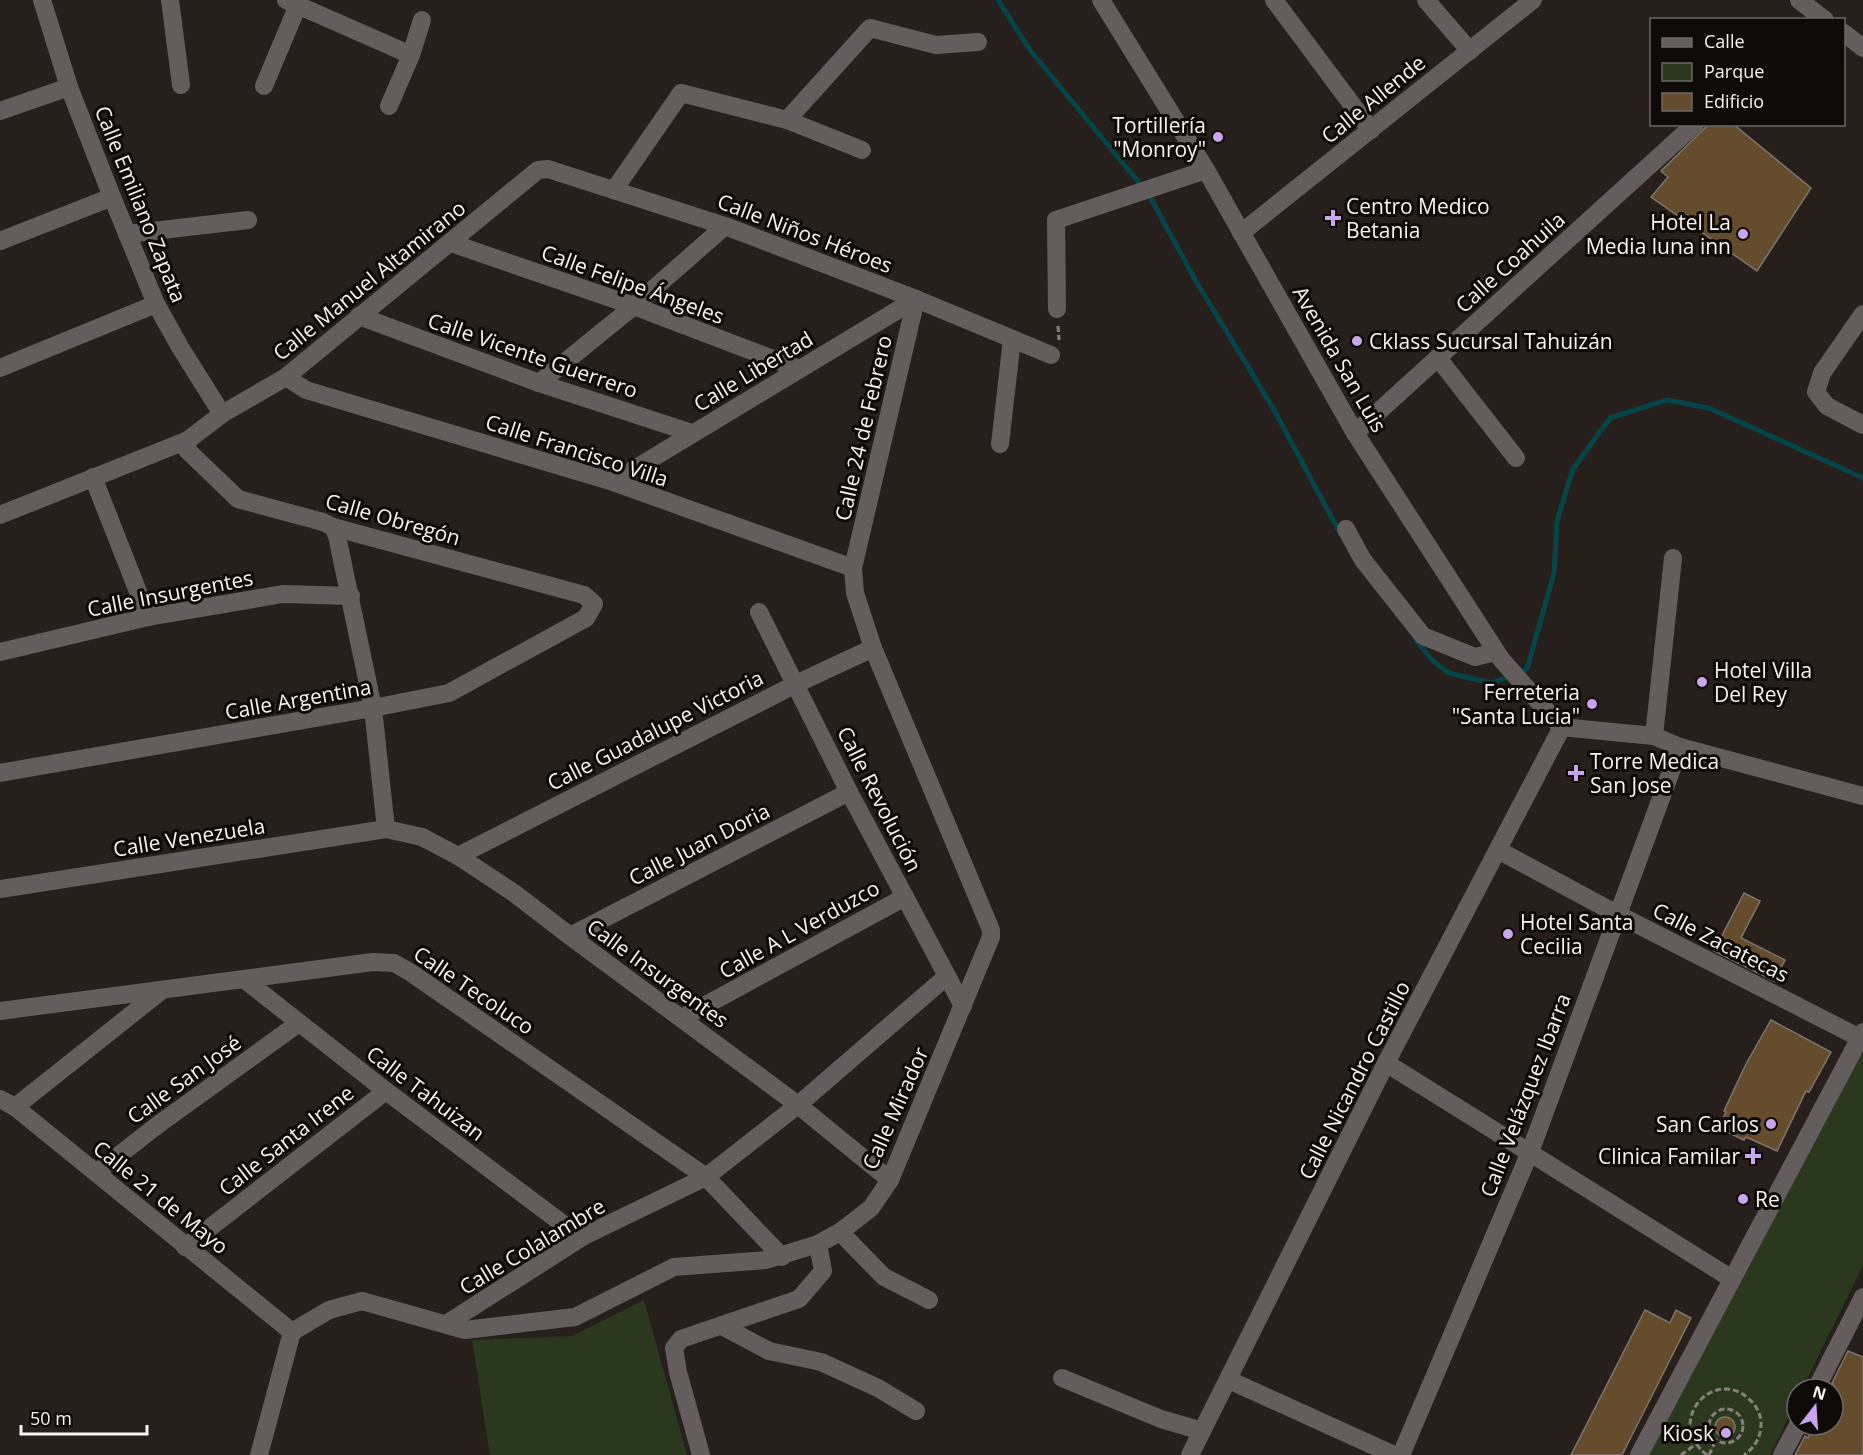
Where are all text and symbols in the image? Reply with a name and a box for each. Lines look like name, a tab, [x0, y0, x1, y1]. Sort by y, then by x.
legend	[1650, 18, 1845, 126]
text: Calle	[1704, 29, 1745, 53]
street label: Calle Allende	[1315, 48, 1431, 150]
text: Parque	[1704, 59, 1764, 83]
text: Edificio	[1704, 89, 1764, 113]
street label: Calle Emiliano Zapata	[89, 102, 193, 306]
place label: Tortillería "Monroy"	[1112, 111, 1206, 163]
marker: Tortillería "Monroy"	[1211, 130, 1225, 144]
street label: Calle Niños Héroes	[714, 187, 896, 279]
place label: Centro Medico Betania	[1346, 192, 1490, 244]
street label: Calle Manuel Altamirano	[267, 194, 471, 366]
street label: Calle Coahuila	[1449, 205, 1571, 319]
place label: Hotel La Media luna inn	[1586, 208, 1731, 260]
marker: Centro Medico Betania	[1324, 209, 1342, 227]
marker: Hotel La Media luna inn	[1736, 227, 1750, 241]
street label: Calle Felipe Ángeles	[538, 238, 728, 330]
street label: Avenida San Luis	[1287, 281, 1393, 437]
street label: Calle Vicente Guerrero	[424, 306, 642, 404]
street label: Calle Libertad	[688, 324, 818, 418]
place label: Cklass Sucursal Tahuizán	[1369, 327, 1613, 355]
street label: Calle 24 de Febrero	[828, 333, 898, 523]
marker: Cklass Sucursal Tahuizán	[1350, 334, 1364, 348]
street label: Calle Francisco Villa	[482, 407, 672, 493]
street label: Calle Obregón	[322, 486, 464, 552]
street label: Calle Insurgentes	[85, 563, 255, 623]
place label: Hotel Villa Del Rey	[1714, 656, 1812, 708]
street label: Calle Guadalupe Victoria	[542, 663, 768, 797]
street label: Calle Argentina	[223, 672, 373, 726]
marker: Hotel Villa Del Rey	[1695, 675, 1709, 689]
place label: Ferreteria "Santa Lucia"	[1452, 678, 1580, 730]
marker: Ferreteria "Santa Lucia"	[1585, 697, 1599, 711]
street label: Calle Revolución	[831, 722, 929, 876]
place label: Torre Medica San Jose	[1590, 747, 1719, 799]
marker: Torre Medica San Jose	[1567, 764, 1585, 782]
street label: Calle Juan Doria	[624, 796, 774, 892]
street label: Calle Venezuela	[111, 811, 267, 863]
street label: Calle A L Verduzco	[714, 873, 884, 985]
street label: Calle Zacatecas	[1648, 896, 1794, 988]
place label: Hotel Santa Cecilia	[1520, 908, 1633, 960]
street label: Calle Insurgentes	[582, 912, 734, 1034]
marker: Hotel Santa Cecilia	[1501, 927, 1515, 941]
street label: Calle Tecoluco	[408, 939, 540, 1041]
street label: Calle Nicandro Castillo	[1292, 976, 1416, 1184]
street label: Calle Velázquez Ibarra	[1473, 989, 1577, 1201]
street label: Calle San José	[121, 1028, 247, 1130]
street label: Calle Tahuizan	[361, 1039, 491, 1147]
street label: Calle Mirador	[856, 1042, 935, 1174]
street label: Calle Santa Irene	[213, 1078, 359, 1202]
place label: San Carlos	[1656, 1110, 1759, 1138]
marker: San Carlos	[1764, 1117, 1778, 1131]
street label: Calle 21 de Mayo	[88, 1134, 234, 1260]
place label: Clinica Familar	[1598, 1142, 1740, 1170]
marker: Clinica Familar	[1744, 1147, 1762, 1165]
place label: Re	[1755, 1185, 1780, 1213]
street label: Calle Colalambre	[454, 1191, 610, 1301]
marker: Re	[1736, 1192, 1750, 1206]
north arrow	[1785, 1377, 1845, 1437]
text: N	[1810, 1380, 1829, 1405]
scale bar	[21, 1398, 147, 1436]
text: 50 m	[30, 1406, 72, 1430]
place label: Kiosk	[1662, 1419, 1714, 1447]
marker: Kiosk	[1719, 1426, 1733, 1440]

